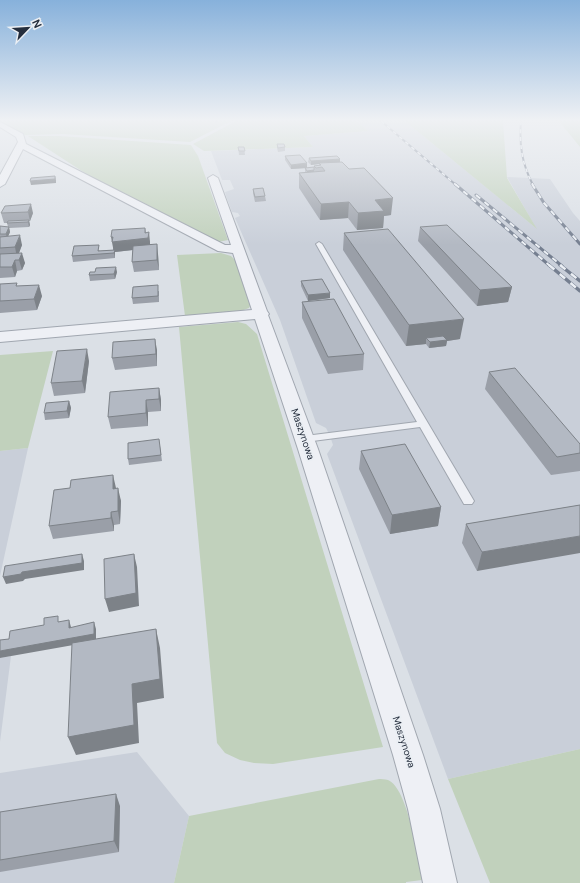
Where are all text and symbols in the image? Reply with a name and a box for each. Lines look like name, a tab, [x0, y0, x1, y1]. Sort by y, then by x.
north arrow	[8, 8, 48, 48]
text: N	[29, 17, 45, 30]
street label: Maszynowa	[288, 407, 318, 461]
street label: Maszynowa	[390, 715, 418, 769]

